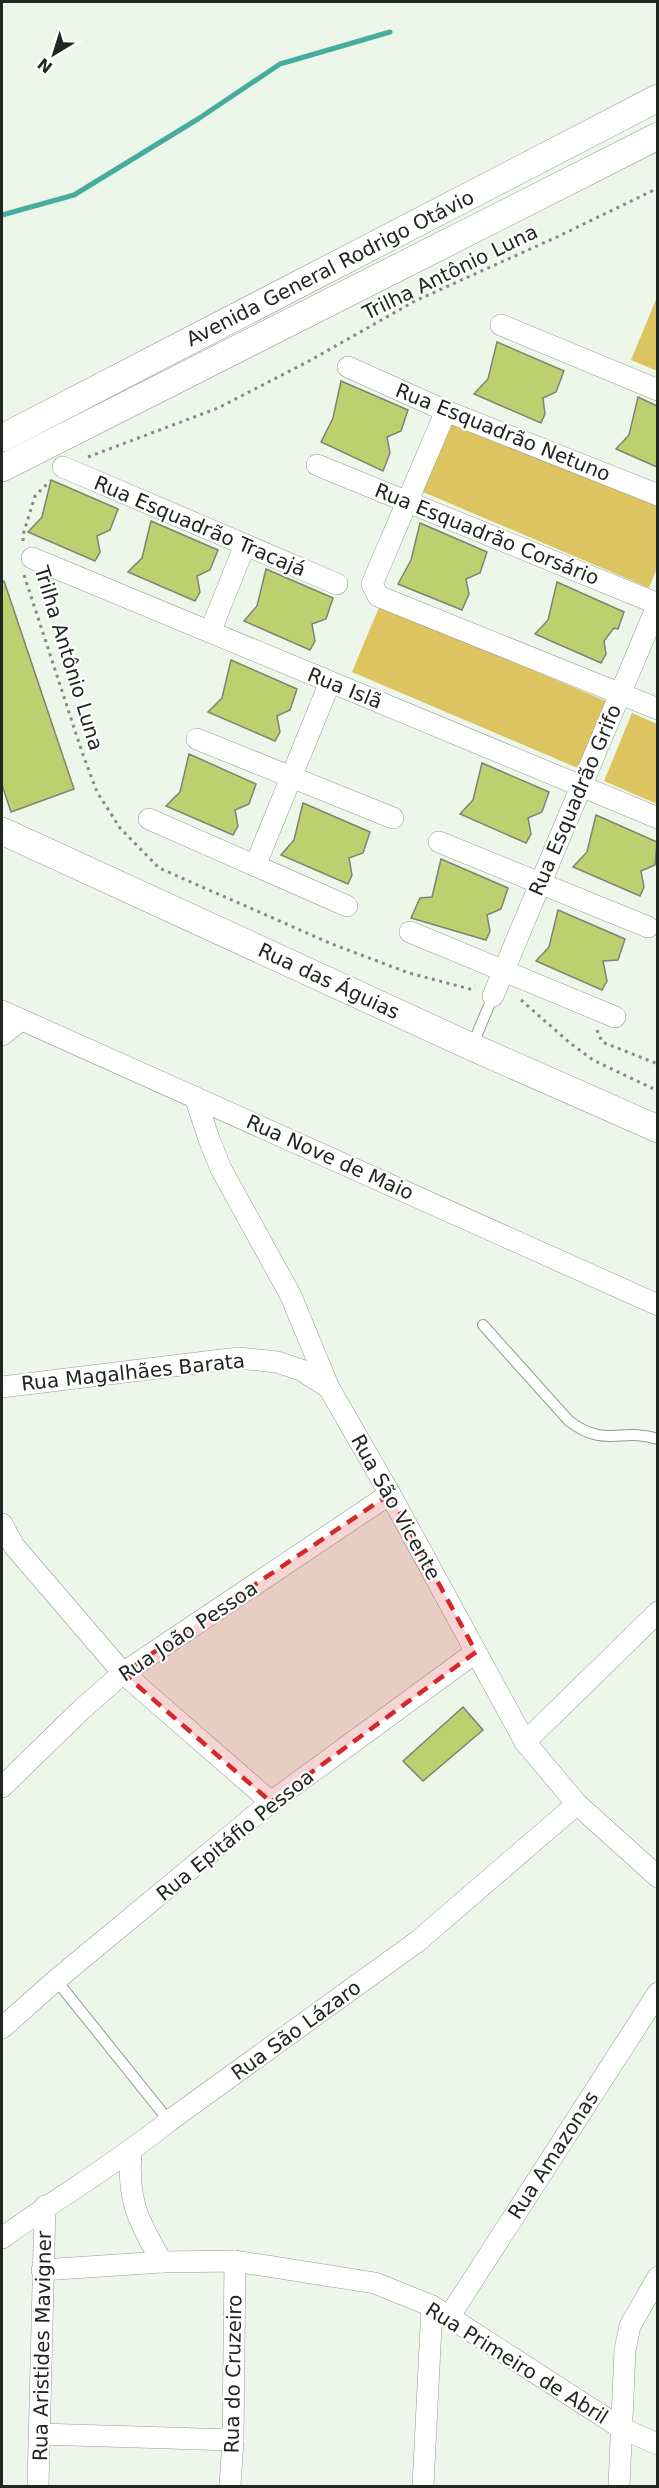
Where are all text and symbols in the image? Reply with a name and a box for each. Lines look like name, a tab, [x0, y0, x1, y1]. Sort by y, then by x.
north arrow	[24, 24, 84, 84]
text: N	[34, 54, 56, 77]
street label: Avenida General Rodrigo Otávio	[182, 185, 478, 351]
street label: Trilha Antônio Luna	[358, 219, 541, 325]
street label: Rua Esquadrão Netuno	[392, 378, 614, 486]
street label: Rua Esquadrão Tracajá	[91, 470, 309, 582]
street label: Rua Esquadrão Corsário	[371, 478, 603, 590]
street label: Trilha Antônio Luna	[29, 562, 108, 753]
street label: Rua Islã	[304, 662, 386, 714]
street label: Rua Esquadrão Grifo	[524, 701, 626, 899]
street label: Rua das Águias	[254, 938, 404, 1024]
street label: Rua Nove de Maio	[243, 1109, 417, 1205]
street label: Rua Magalhães Barata	[20, 1348, 246, 1396]
street label: Rua São Vicente	[346, 1430, 446, 1584]
street label: Rua João Pessoa	[114, 1576, 262, 1686]
street label: Rua Epitáfio Pessoa	[152, 1764, 318, 1906]
street label: Rua São Lázaro	[227, 1975, 365, 2085]
street label: Rua Amazonas	[503, 2086, 603, 2224]
street label: Rua Aristides Mavigner	[28, 2230, 56, 2461]
street label: Rua do Cruzeiro	[220, 2294, 246, 2454]
street label: Rua Primeiro de Abril	[421, 2297, 613, 2429]

